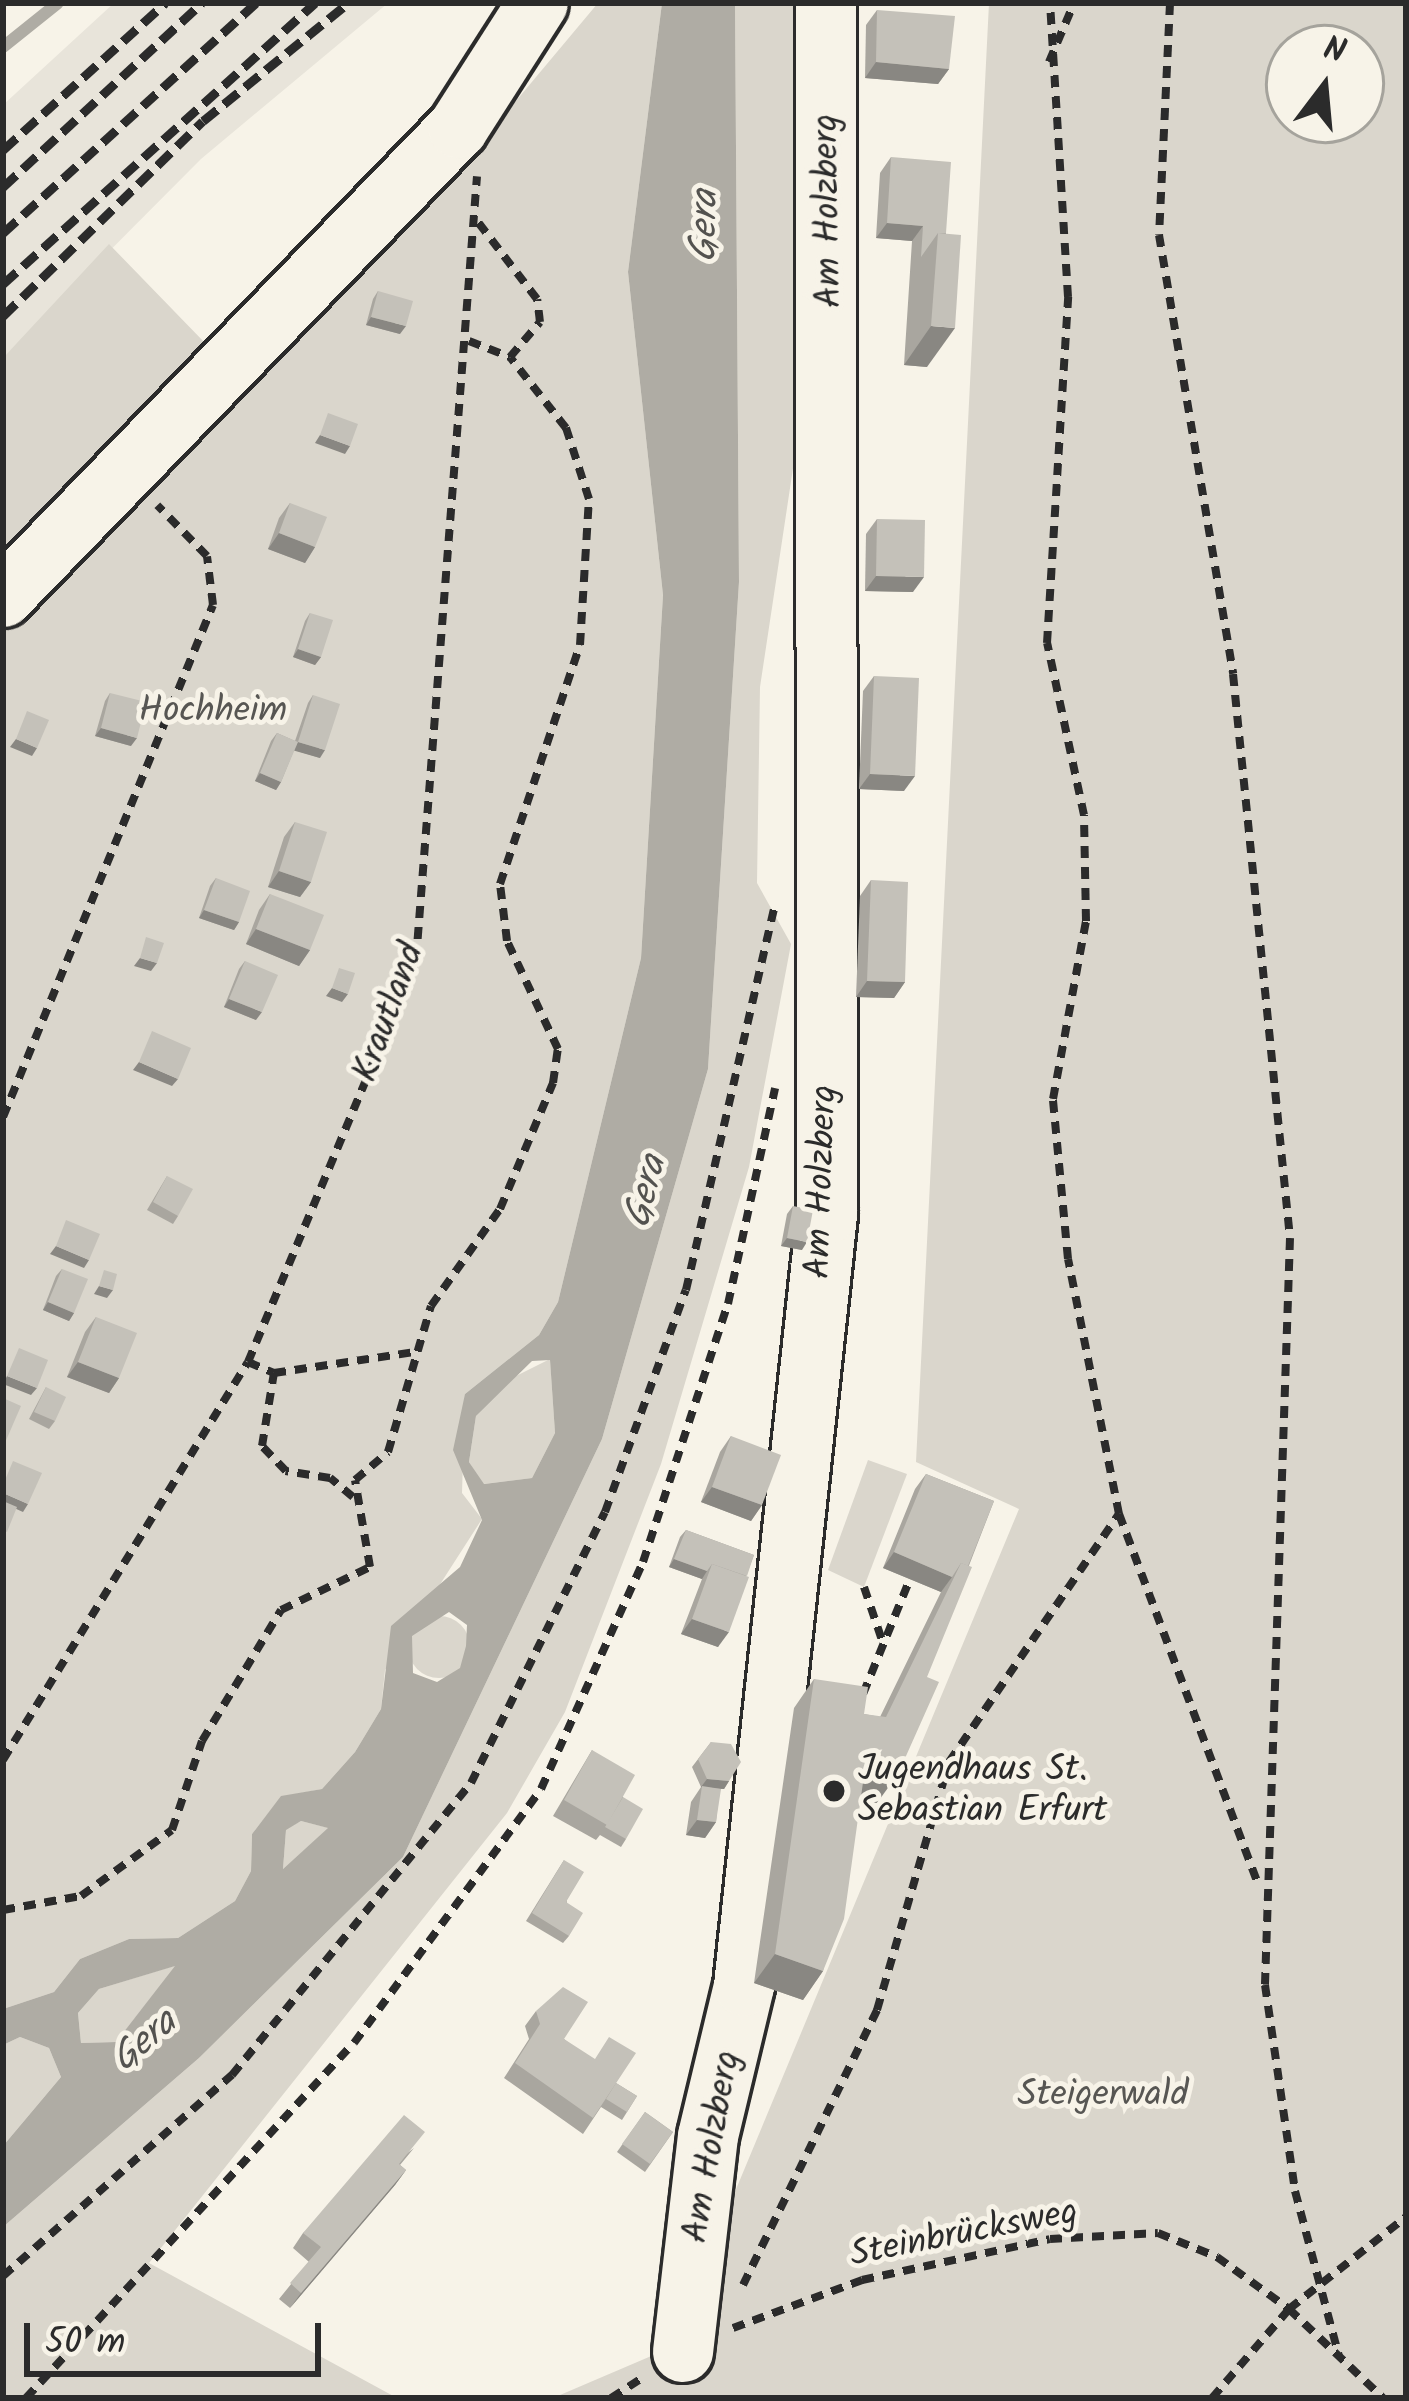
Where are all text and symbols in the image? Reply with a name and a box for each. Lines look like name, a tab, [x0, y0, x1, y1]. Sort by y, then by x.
text: N	[1317, 23, 1352, 80]
north arrow	[1265, 24, 1385, 144]
street label: Am Holzberg	[806, 114, 852, 308]
water label: Gera	[682, 189, 730, 263]
park label: Hochheim	[139, 690, 287, 734]
street label: Krautland	[345, 938, 435, 1088]
street label: Am Holzberg	[797, 1084, 847, 1280]
water label: Gera	[616, 1151, 678, 1233]
place label: Jugendhaus St. Sebastian Erfurt	[858, 1748, 1107, 1833]
marker: Jugendhaus St. Sebastian Erfurt	[821, 1778, 847, 1804]
water label: Gera	[102, 2001, 188, 2083]
street label: Am Holzberg	[675, 2048, 751, 2246]
park label: Steigerwald	[1018, 2074, 1188, 2118]
street label: Steinbrücksweg	[847, 2191, 1081, 2277]
scale bar	[30, 2299, 327, 2373]
text: 50 m	[45, 2315, 125, 2372]

